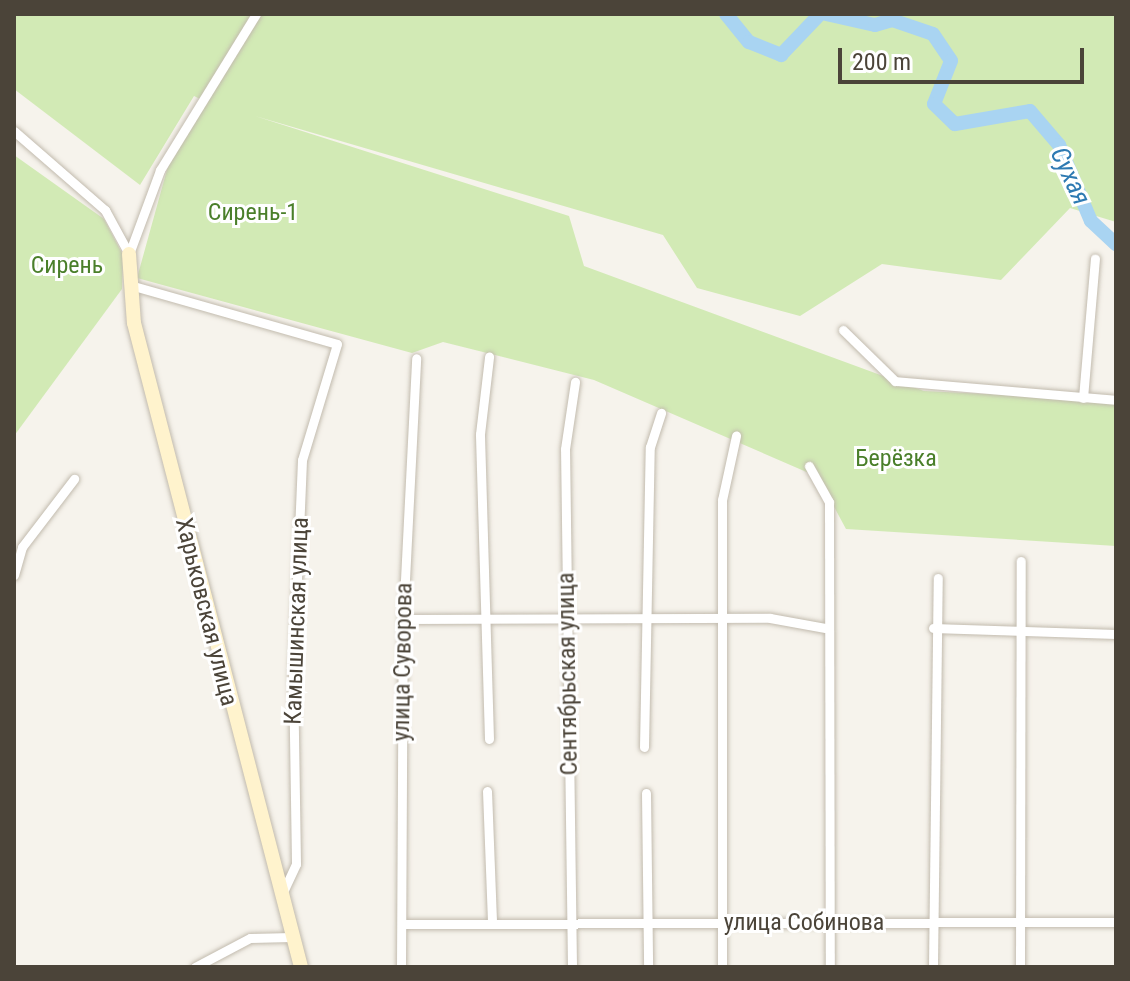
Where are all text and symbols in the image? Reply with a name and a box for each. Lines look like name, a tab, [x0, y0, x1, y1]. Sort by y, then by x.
scale bar	[842, 32, 1088, 82]
text: 200 m	[852, 48, 911, 76]
water label: Сухая	[1043, 142, 1097, 210]
park label: Сирень-1	[208, 199, 298, 227]
park label: Сирень	[31, 252, 103, 280]
park label: Берёзка	[855, 445, 937, 473]
street label: Харьковская улица	[169, 515, 243, 709]
street label: Камышинская улица	[279, 517, 315, 725]
street label: Сентябрьская улица	[552, 572, 584, 776]
street label: улица Суворова	[387, 582, 419, 742]
street label: улица Собинова	[724, 909, 884, 937]

